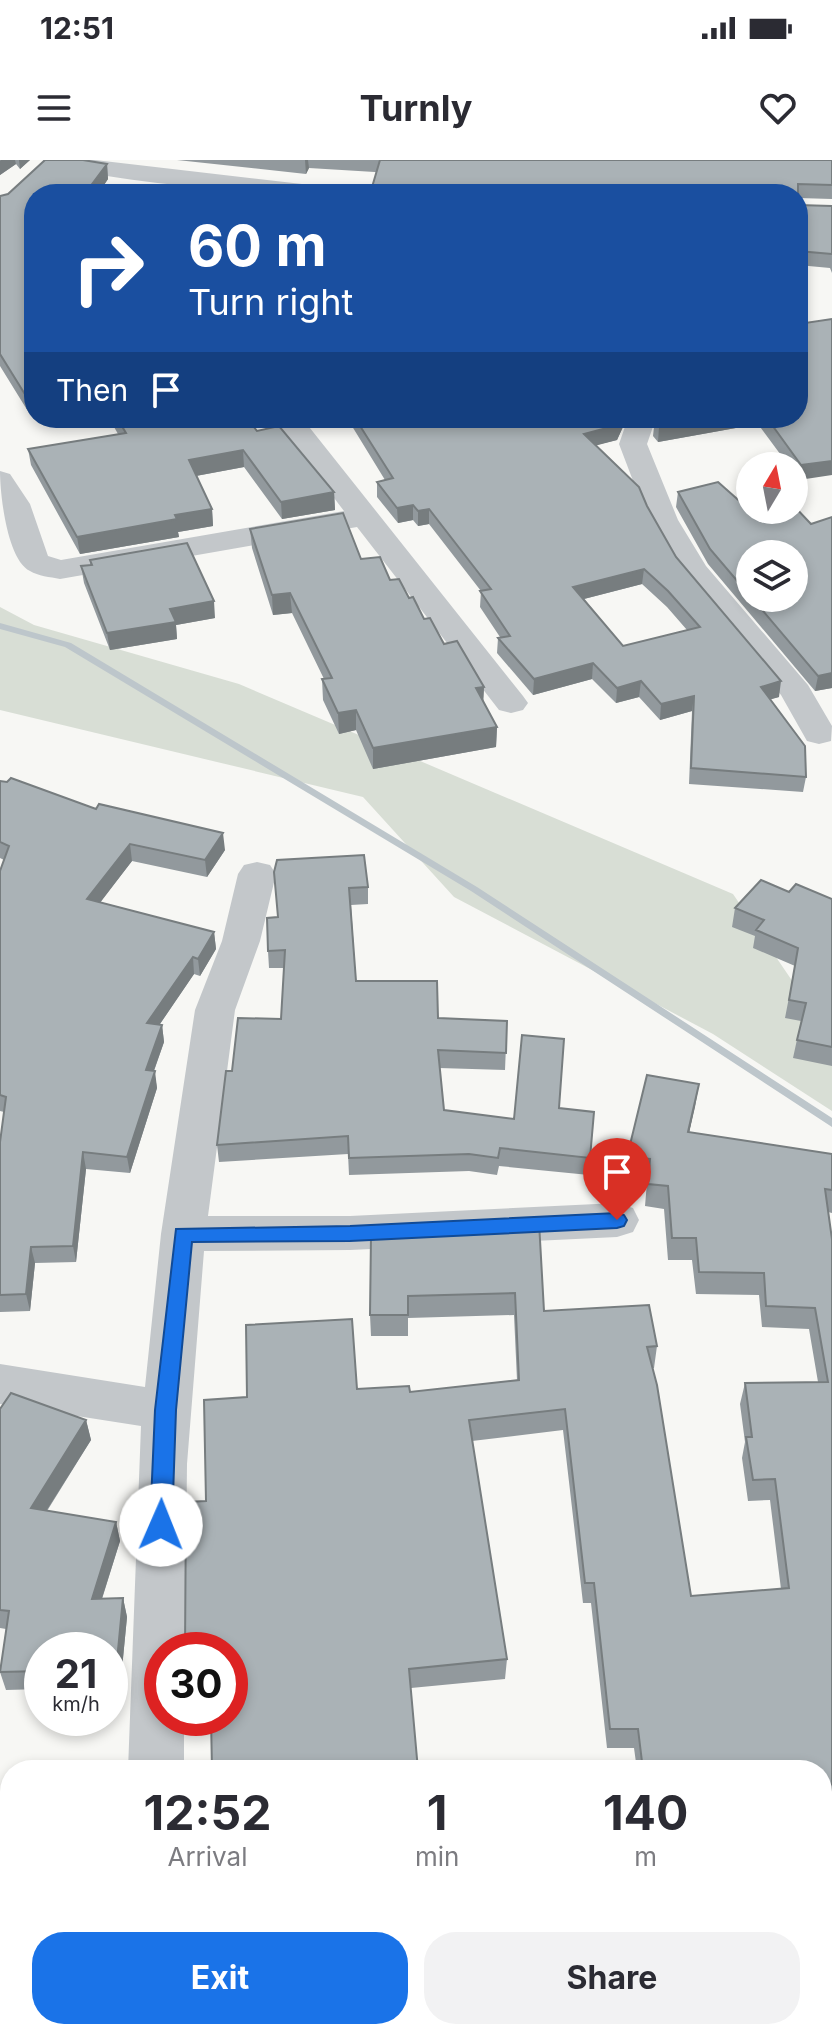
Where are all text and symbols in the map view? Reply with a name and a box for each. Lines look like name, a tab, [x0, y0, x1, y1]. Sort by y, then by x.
text: 12:51	[40, 10, 114, 46]
icon: menu	[32, 86, 76, 130]
text: Turnly	[360, 86, 472, 130]
icon: heart	[756, 86, 800, 130]
text: 60 m	[188, 212, 327, 280]
icon: right	[56, 216, 160, 320]
text: Turn right	[188, 280, 353, 324]
icon: arrive	[144, 368, 188, 412]
text: Then	[56, 372, 128, 408]
north arrow	[736, 452, 808, 524]
map controls	[736, 452, 808, 612]
button: layers	[736, 540, 808, 612]
pin	[583, 1138, 651, 1220]
icon: arrive	[595, 1150, 639, 1194]
position arrow	[119, 1483, 203, 1567]
speed limit sign: 30	[144, 1632, 248, 1736]
text: 21	[55, 1649, 97, 1698]
text: km/h	[52, 1692, 100, 1716]
text: 12:52	[144, 1783, 271, 1842]
text: 1	[427, 1783, 448, 1842]
text: 140	[603, 1783, 688, 1842]
text: Arrival	[167, 1841, 247, 1872]
text: min	[415, 1841, 459, 1872]
text: m	[634, 1841, 657, 1872]
button: Exit	[32, 1932, 408, 2024]
button: Share	[424, 1932, 800, 2024]

